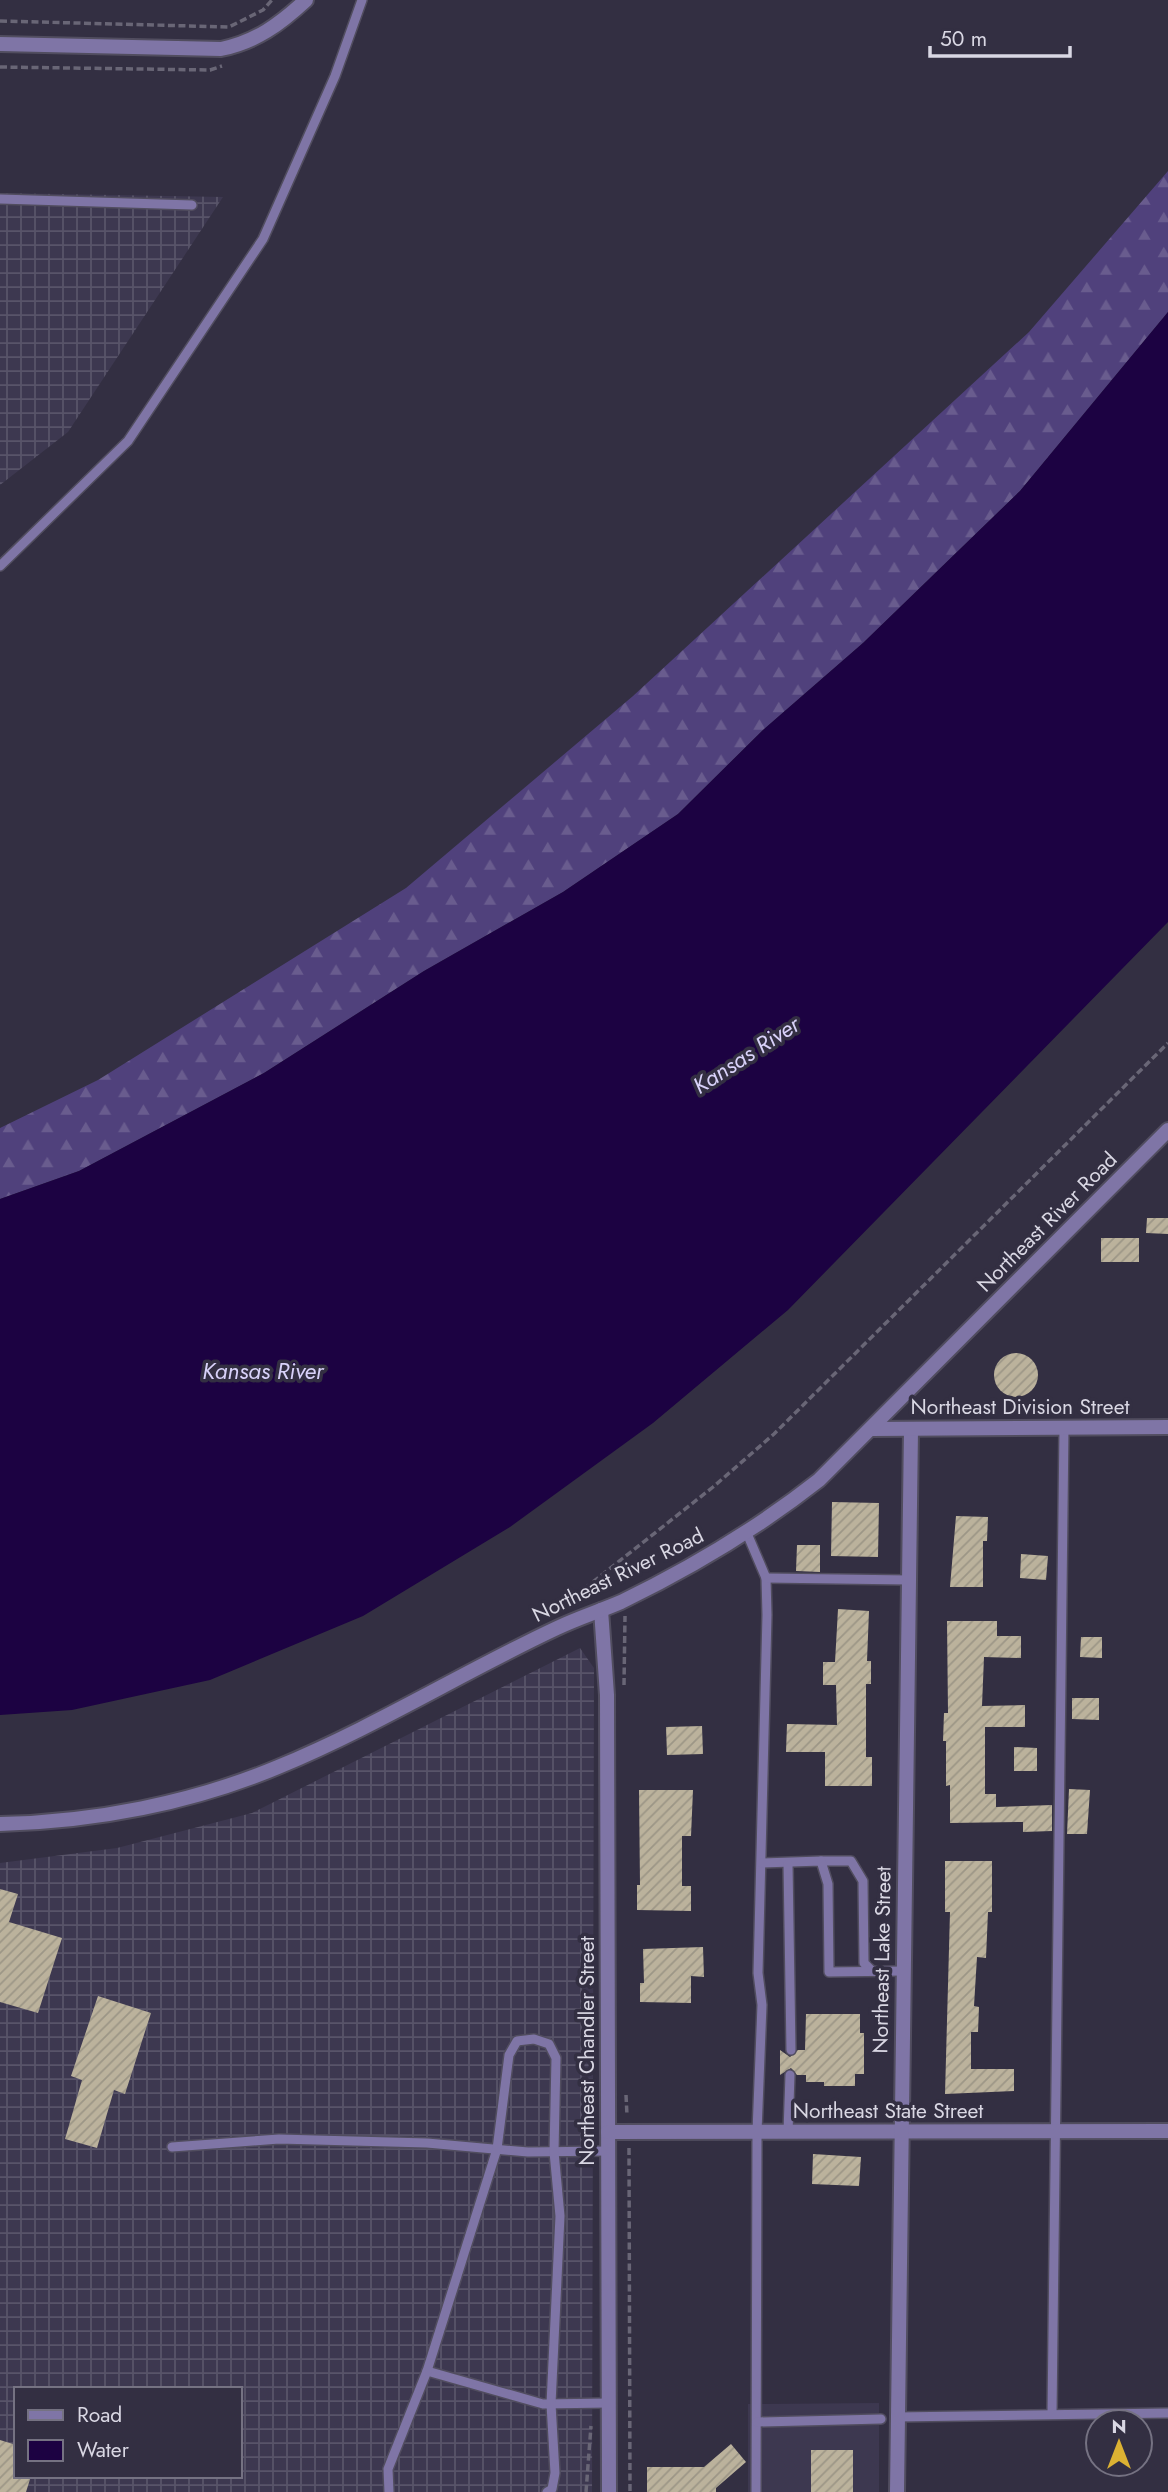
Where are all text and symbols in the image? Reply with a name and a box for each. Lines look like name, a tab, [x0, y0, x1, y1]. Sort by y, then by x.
scale bar	[930, 14, 1070, 58]
text: 50 m	[940, 24, 987, 54]
water label: Kansas River	[686, 1007, 807, 1102]
street label: Northeast River Road	[970, 1145, 1124, 1299]
water label: Kansas River	[202, 1354, 325, 1388]
street label: Northeast Division Street	[911, 1392, 1130, 1422]
street label: Northeast River Road	[527, 1520, 709, 1630]
street label: Northeast Lake Street	[865, 1866, 899, 2054]
street label: Northeast Chandler Street	[572, 1936, 602, 2166]
street label: Northeast State Street	[793, 2096, 983, 2126]
legend	[14, 2387, 242, 2478]
text: Road	[77, 2400, 122, 2430]
north arrow	[1084, 2408, 1154, 2478]
text: N	[1111, 2413, 1127, 2440]
text: Water	[77, 2435, 130, 2465]

